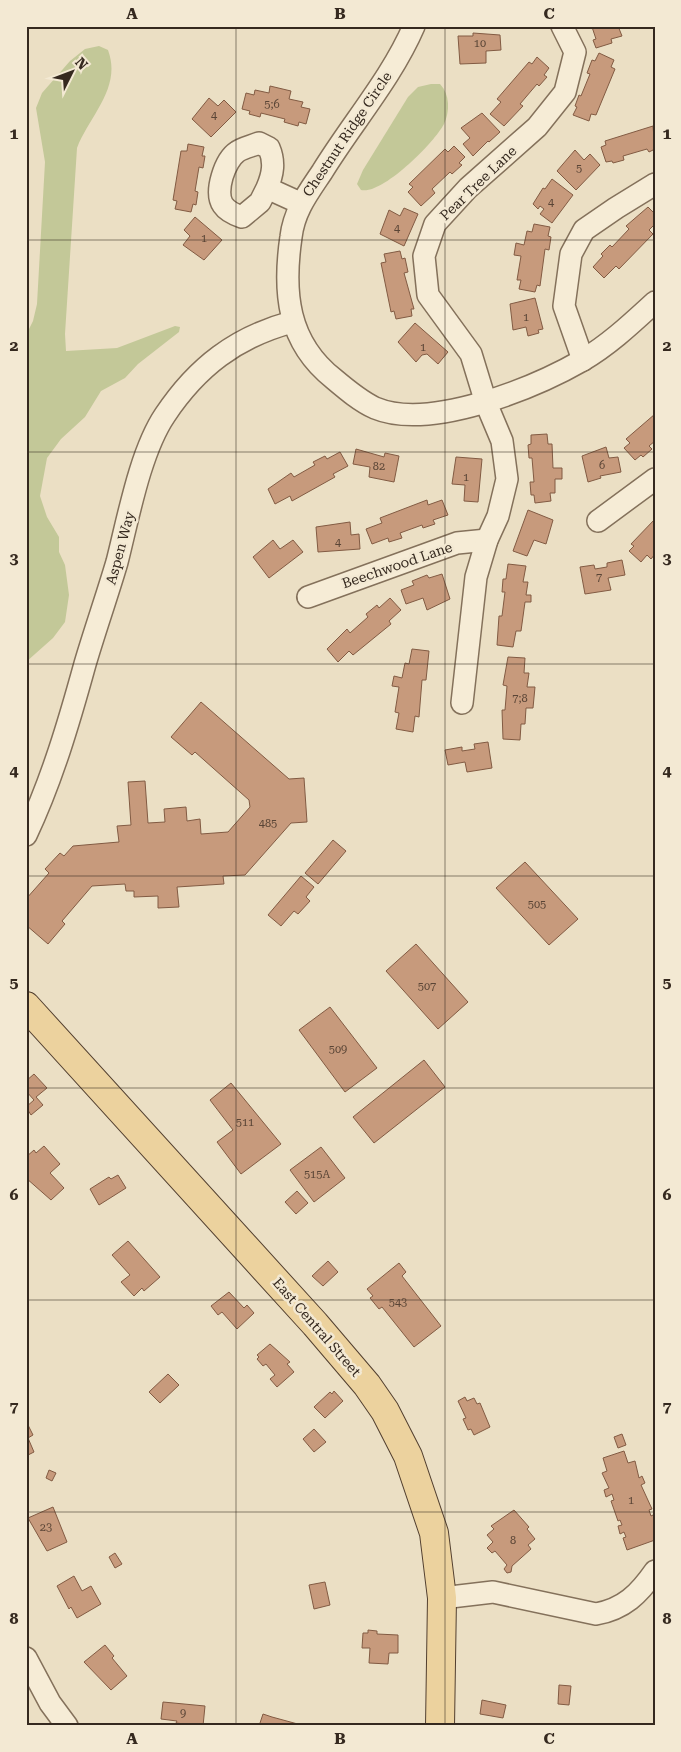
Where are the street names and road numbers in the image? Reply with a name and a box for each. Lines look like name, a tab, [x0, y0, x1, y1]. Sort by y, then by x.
street label: Chestnut Ridge Circle	[299, 68, 395, 199]
street label: Pear Tree Lane	[436, 142, 520, 224]
street label: Aspen Way	[103, 509, 138, 586]
street label: Beechwood Lane	[340, 538, 455, 591]
street label: East Central Street	[270, 1274, 364, 1380]

